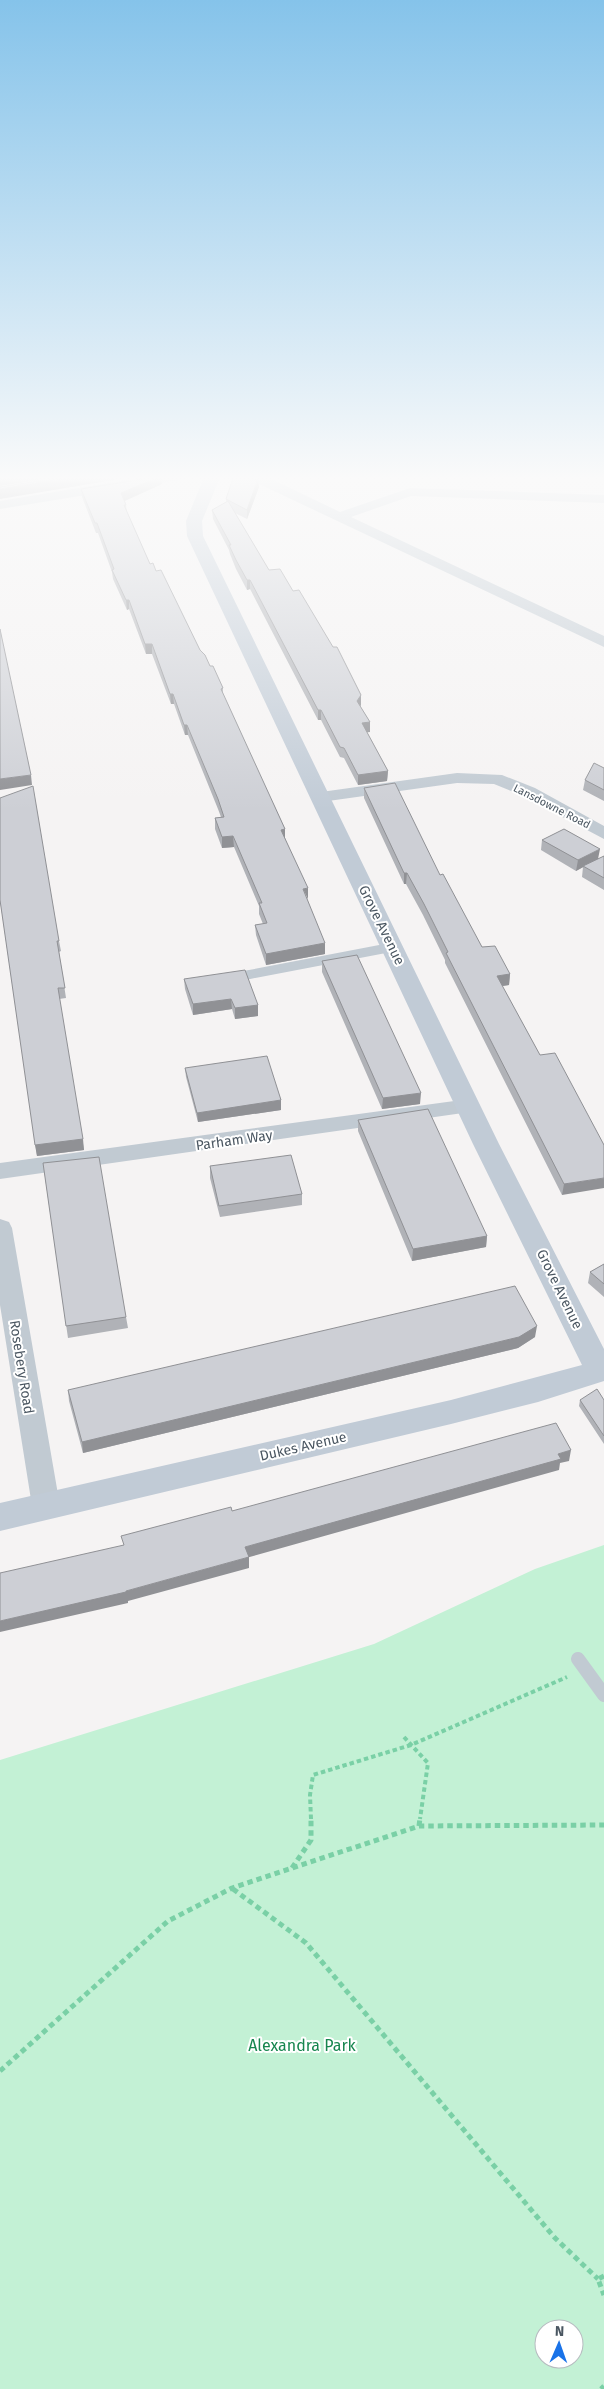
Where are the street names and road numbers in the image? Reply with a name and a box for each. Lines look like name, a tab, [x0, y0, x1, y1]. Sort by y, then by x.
street label: Lansdowne Road	[511, 781, 592, 831]
street label: Grove Avenue	[355, 883, 408, 968]
street label: Parham Way	[195, 1127, 274, 1154]
street label: Grove Avenue	[533, 1247, 586, 1332]
street label: Rosebery Road	[6, 1319, 37, 1415]
street label: Dukes Avenue	[258, 1428, 348, 1465]

